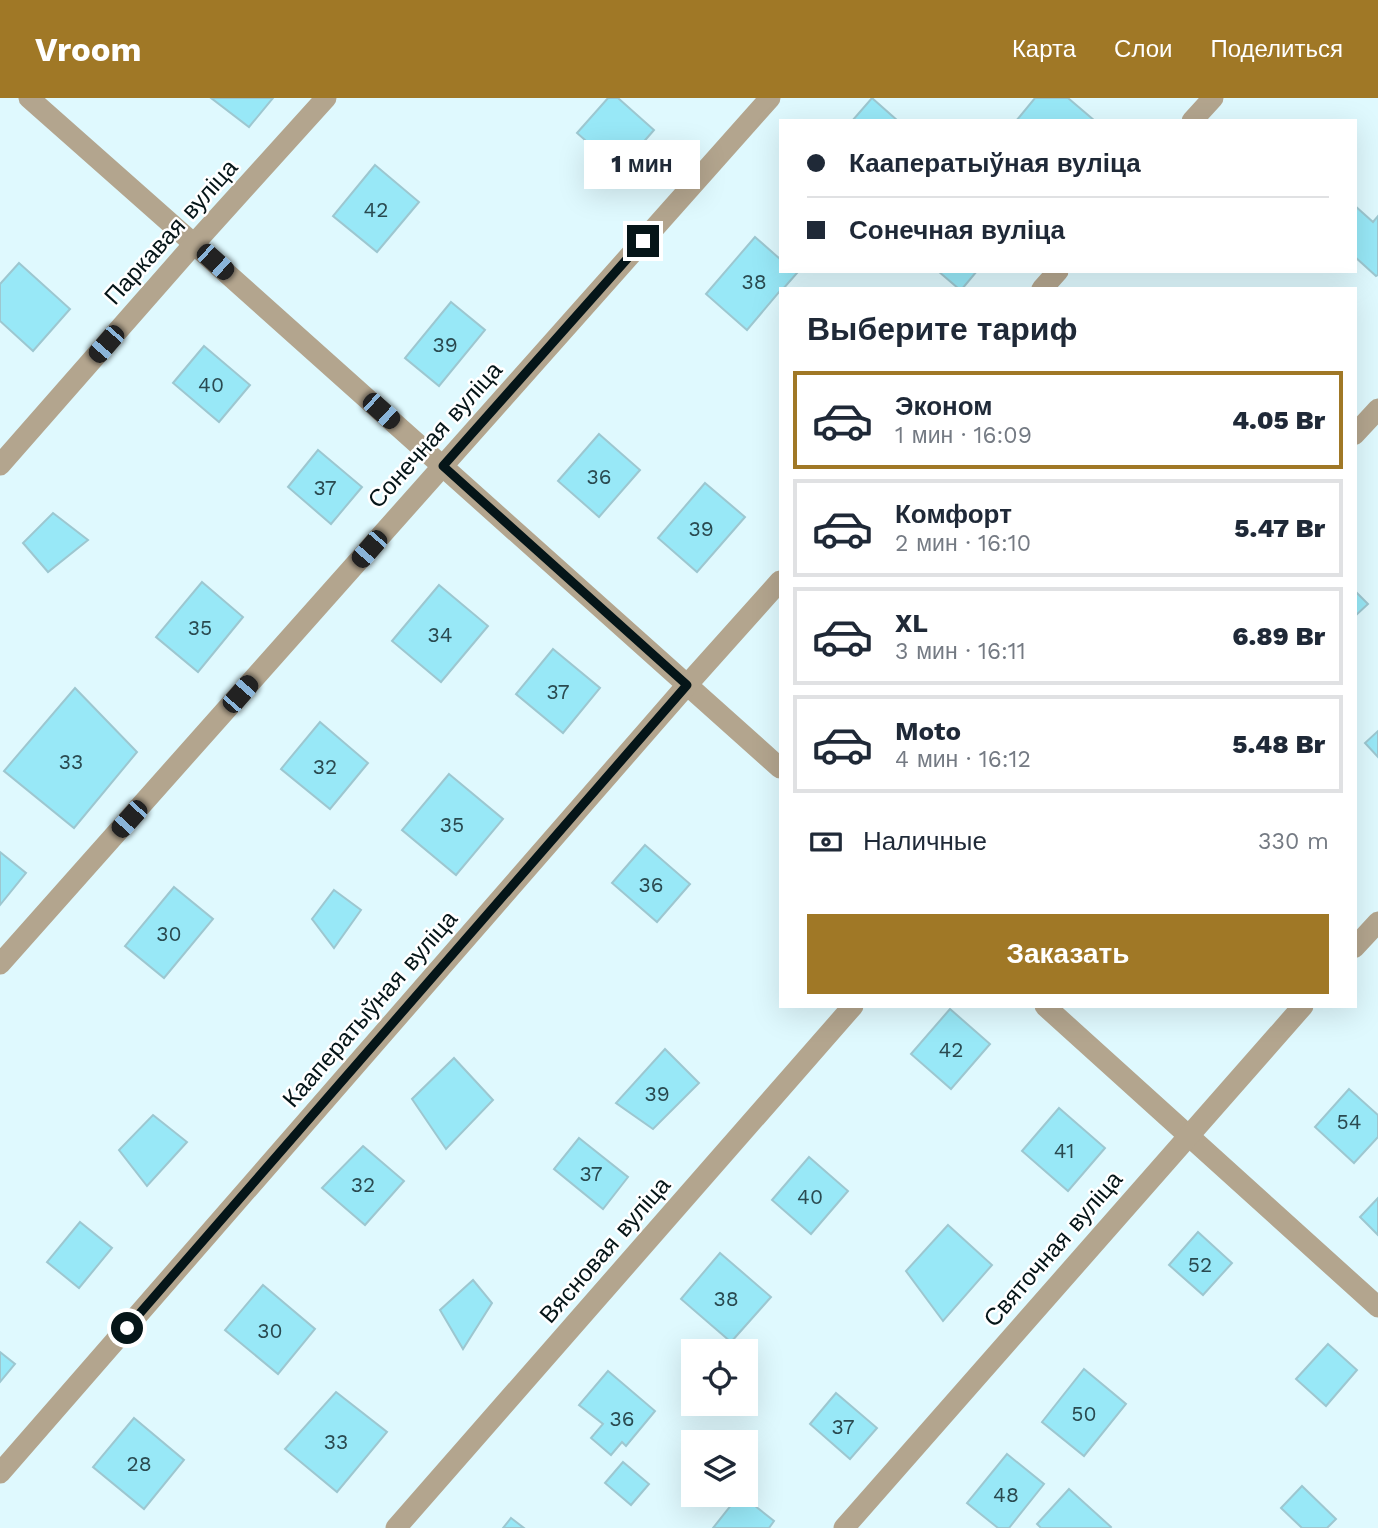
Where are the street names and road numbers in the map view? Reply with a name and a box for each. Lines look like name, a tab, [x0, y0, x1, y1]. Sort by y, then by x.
street label: Паркавая вуліца	[99, 153, 244, 310]
street label: Сонечная вуліца	[362, 356, 508, 514]
street label: Кааператыўная вуліца	[277, 904, 463, 1113]
street label: Святочная вуліца	[978, 1165, 1129, 1332]
street label: Вясновая вуліца	[534, 1171, 677, 1329]

